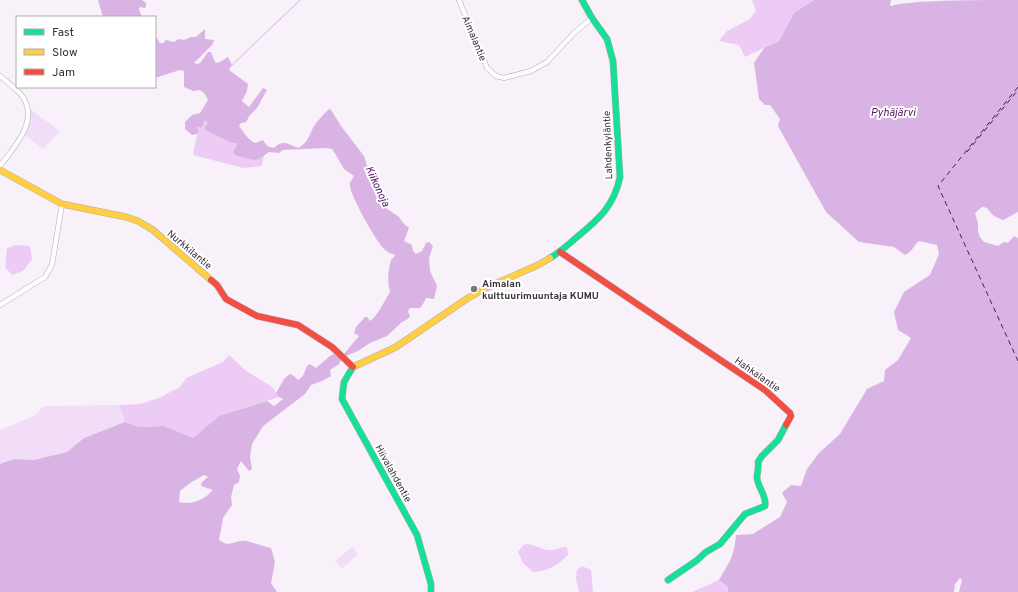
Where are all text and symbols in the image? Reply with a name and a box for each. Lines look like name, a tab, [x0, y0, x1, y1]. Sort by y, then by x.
street label: Aimalantie	[458, 14, 489, 63]
legend	[16, 16, 156, 88]
text: Fast	[52, 25, 74, 41]
text: Slow	[52, 45, 78, 61]
text: Jam	[52, 65, 75, 81]
water label: Pyhäjärvi	[870, 106, 917, 120]
street label: Lahdenkyläntie	[601, 110, 616, 179]
water label: Kiikonoja	[362, 164, 393, 209]
street label: Nurkkilantie	[164, 228, 214, 273]
place label: Aimalan kulttuurimuuntaja KUMU	[482, 278, 599, 303]
marker: Aimalan kulttuurimuuntaja KUMU	[469, 284, 479, 294]
street label: Hahkalantie	[732, 355, 783, 396]
street label: Hiivalahdentie	[371, 443, 414, 505]

